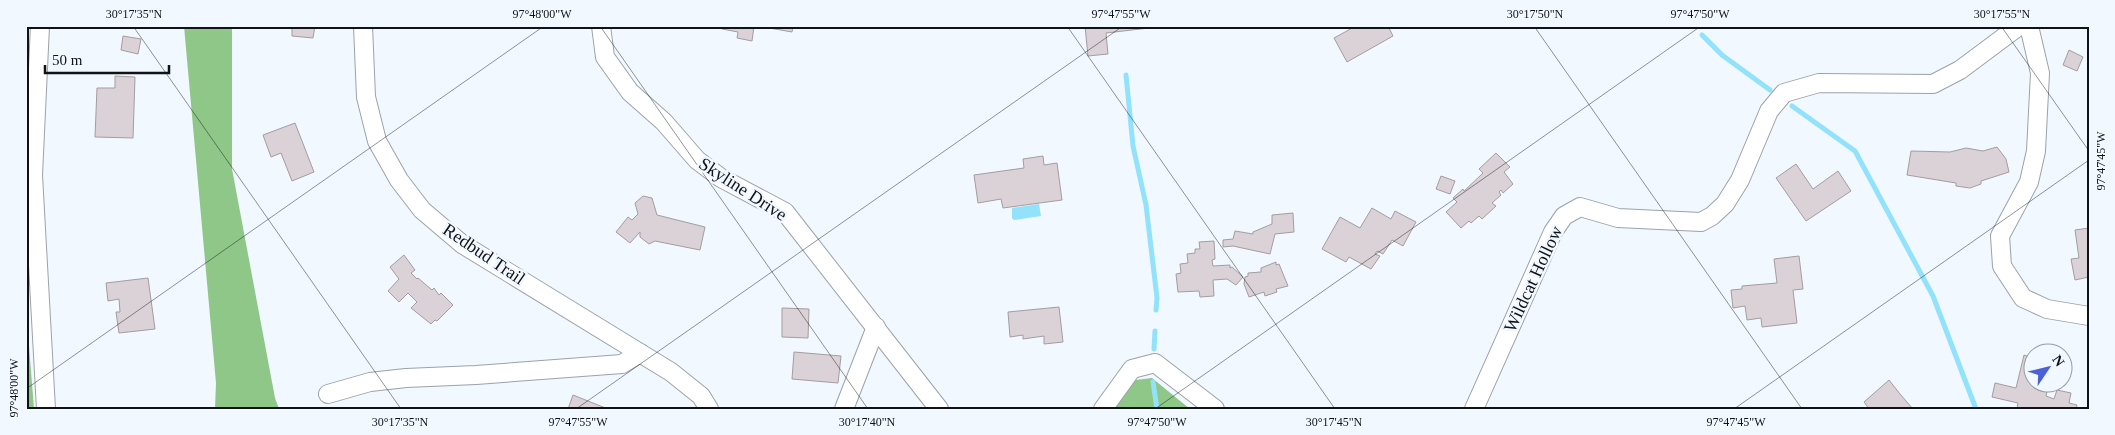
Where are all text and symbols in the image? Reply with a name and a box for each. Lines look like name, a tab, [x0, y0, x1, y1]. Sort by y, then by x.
text: 30°17'35"N	[106, 7, 163, 21]
text: 97°48'00"W	[512, 7, 572, 21]
text: 97°47'55"W	[1091, 7, 1151, 21]
text: 30°17'50"N	[1507, 7, 1564, 21]
text: 97°47'50"W	[1670, 7, 1730, 21]
text: 30°17'55"N	[1974, 7, 2031, 21]
scale bar	[45, 42, 169, 74]
text: 50 m	[52, 52, 83, 68]
text: 97°47'45"W	[2094, 131, 2108, 191]
street label: Skyline Drive	[695, 153, 791, 225]
street label: Redbud Trail	[439, 219, 529, 289]
street label: Wildcat Hollow	[1500, 223, 1566, 335]
north arrow	[2022, 342, 2072, 392]
text: N	[2049, 352, 2067, 369]
text: 97°48'00"W	[7, 358, 21, 418]
text: 30°17'35"N	[372, 415, 429, 429]
text: 97°47'55"W	[548, 415, 608, 429]
text: 30°17'40"N	[839, 415, 896, 429]
text: 97°47'50"W	[1127, 415, 1187, 429]
text: 30°17'45"N	[1306, 415, 1363, 429]
text: 97°47'45"W	[1706, 415, 1766, 429]

